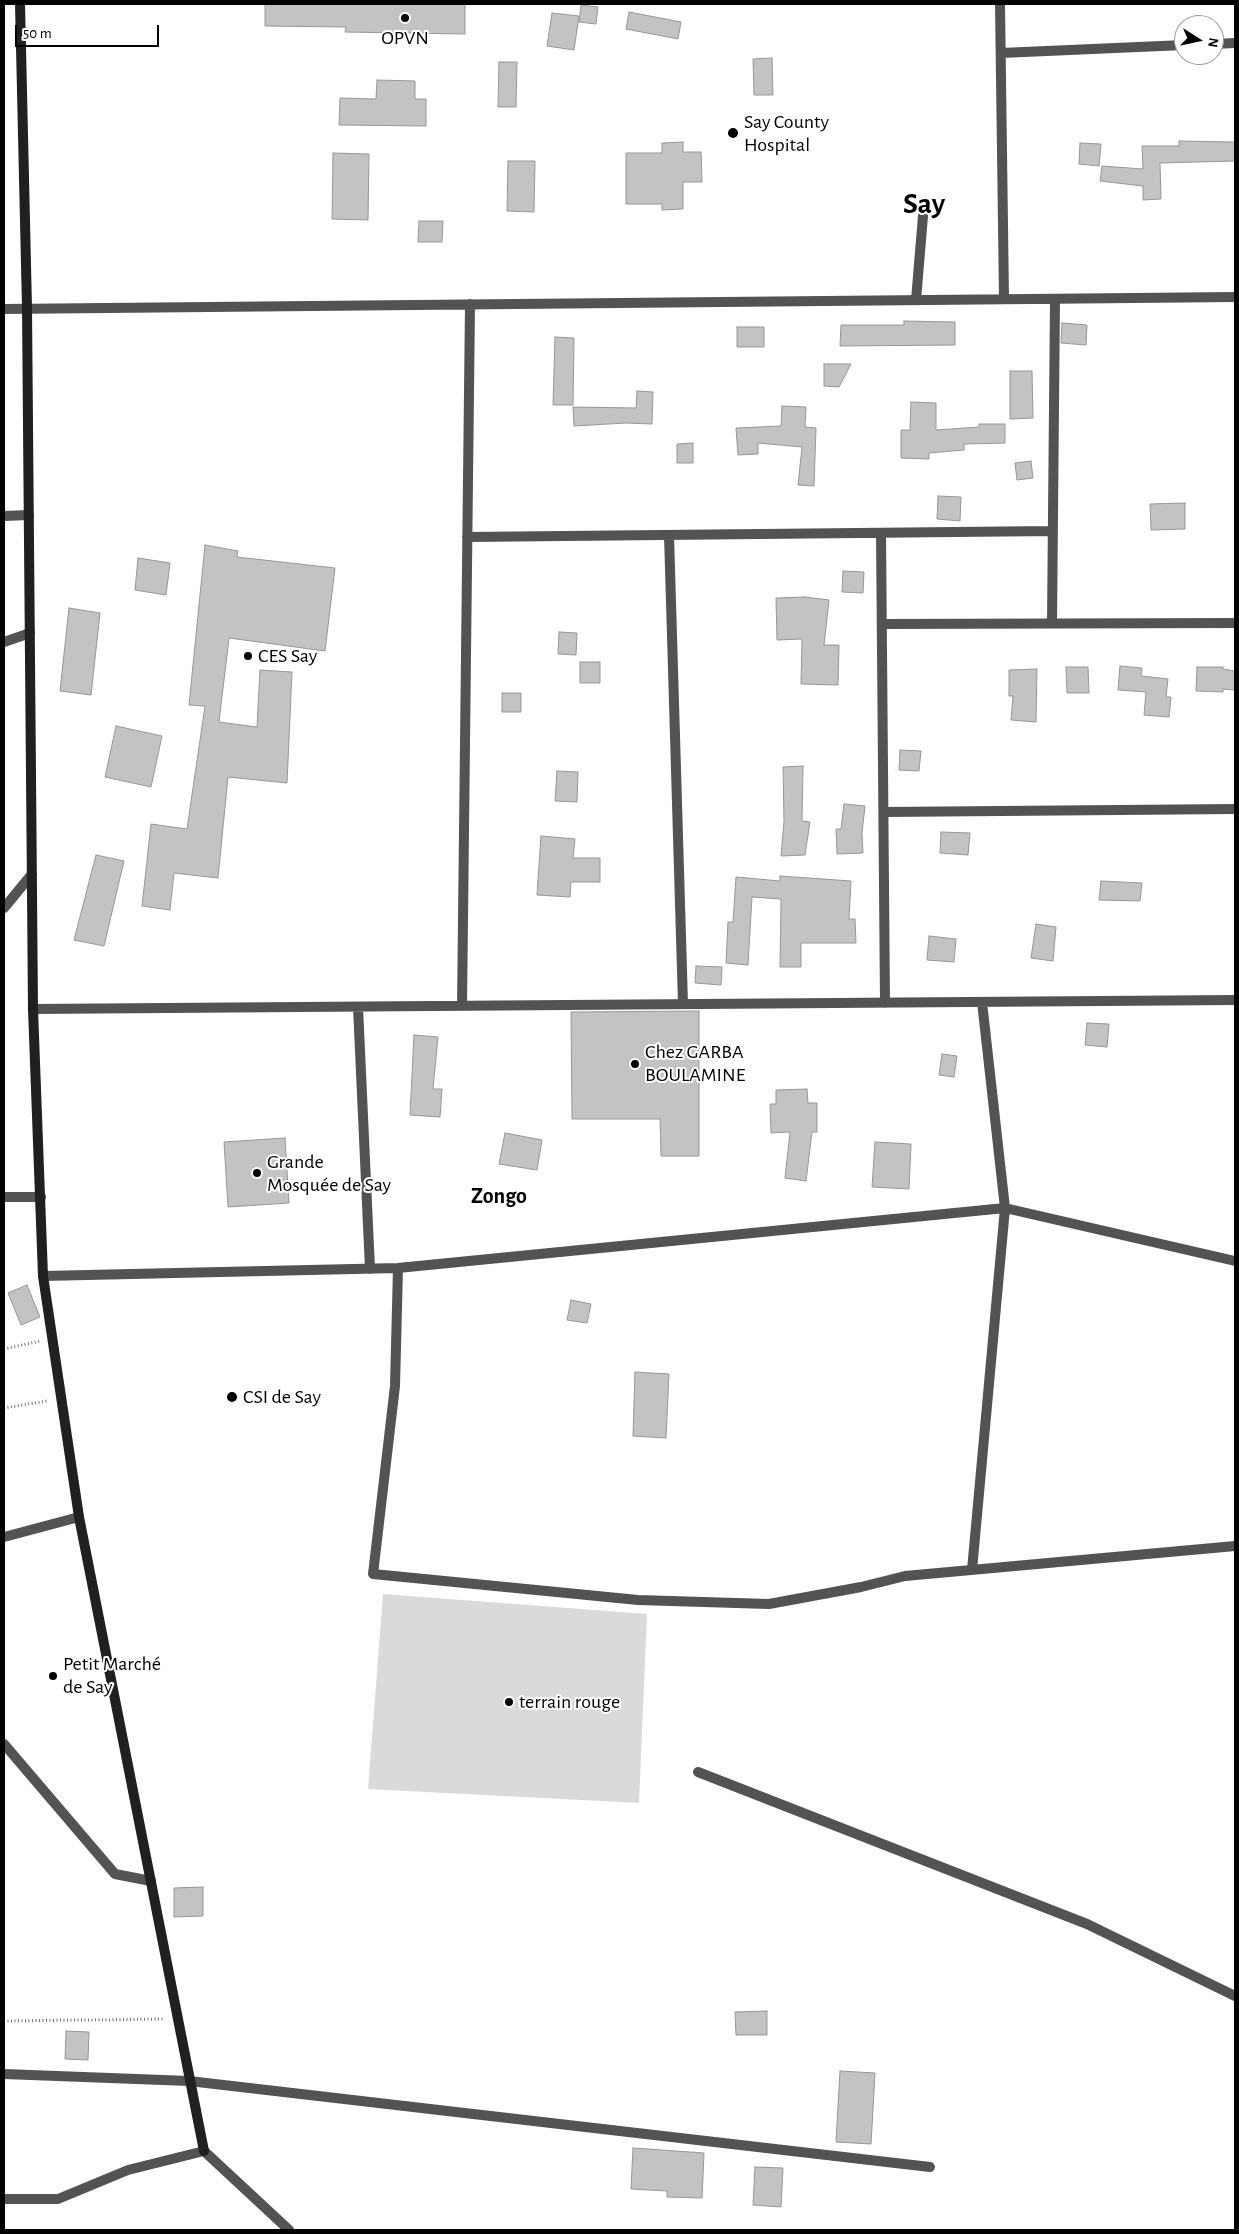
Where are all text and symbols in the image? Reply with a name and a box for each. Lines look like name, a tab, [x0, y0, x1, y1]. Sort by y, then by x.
marker: OPVN	[399, 12, 411, 24]
scale bar	[18, 15, 161, 47]
north arrow	[1174, 15, 1224, 65]
text: 50 m	[23, 26, 52, 41]
place label: OPVN	[381, 26, 429, 50]
text: N	[1205, 36, 1221, 48]
place label: Say County Hospital	[744, 110, 829, 157]
marker: Say County Hospital	[726, 126, 740, 140]
district label: Say	[903, 186, 945, 222]
place label: CES Say	[258, 644, 317, 668]
marker: CES Say	[242, 650, 254, 662]
place label: Chez GARBA BOULAMINE	[645, 1040, 745, 1087]
marker: Chez GARBA BOULAMINE	[629, 1058, 641, 1070]
place label: Grande Mosquée de Say	[267, 1150, 391, 1197]
marker: Grande Mosquée de Say	[251, 1167, 263, 1179]
district label: Zongo	[471, 1183, 527, 1209]
place label: CSI de Say	[243, 1385, 321, 1409]
marker: CSI de Say	[225, 1390, 239, 1404]
place label: Petit Marché de Say	[63, 1652, 161, 1699]
marker: Petit Marché de Say	[47, 1670, 59, 1682]
place label: terrain rouge	[519, 1690, 620, 1714]
marker: terrain rouge	[503, 1696, 515, 1708]

